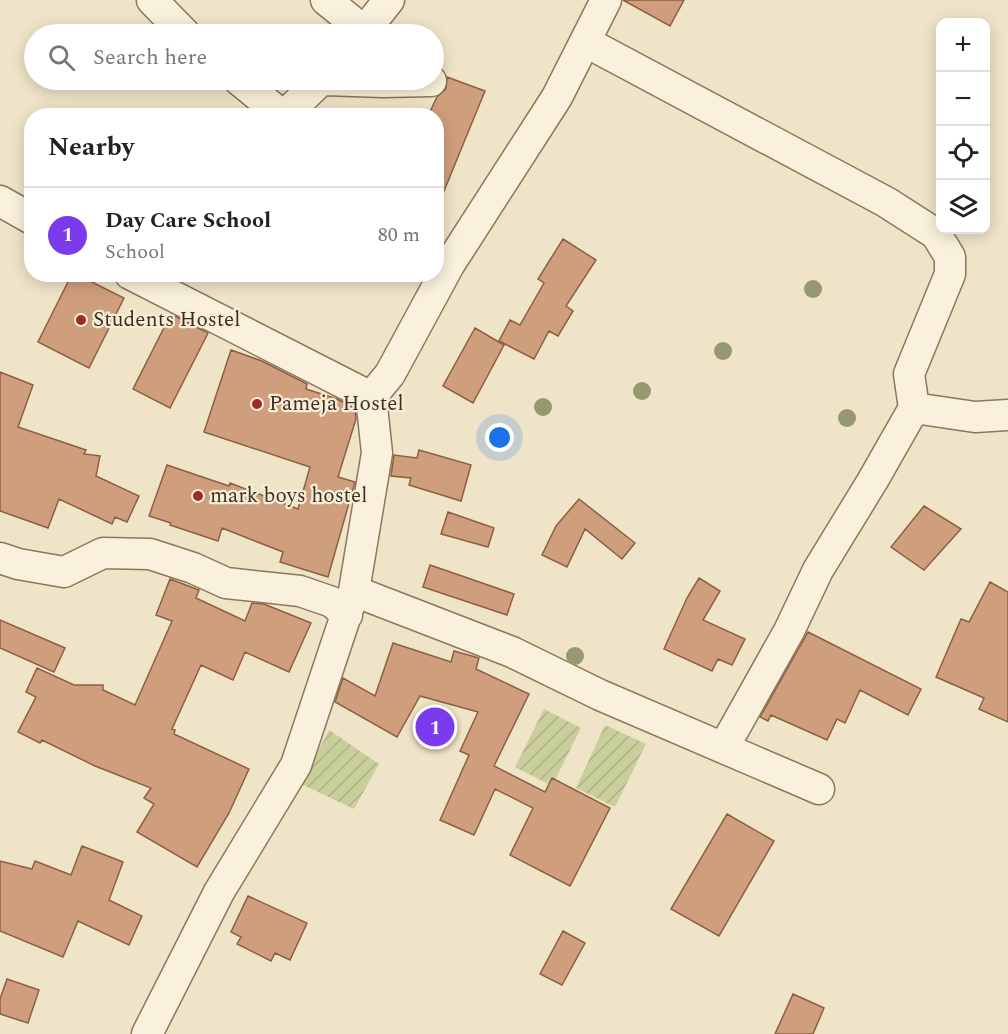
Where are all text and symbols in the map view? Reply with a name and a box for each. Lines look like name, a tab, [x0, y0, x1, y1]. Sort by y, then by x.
map controls	[936, 18, 990, 234]
button: +	[936, 18, 990, 72]
search box	[24, 24, 444, 90]
icon: search	[45, 41, 78, 74]
text: Search here	[93, 41, 207, 74]
button: −	[936, 72, 990, 126]
button: locate	[936, 126, 990, 180]
text: Nearby	[48, 127, 134, 167]
button: layers	[936, 180, 990, 234]
text: Day Care School	[105, 204, 271, 237]
text: 1	[62, 220, 73, 250]
text: 80 m	[378, 220, 420, 250]
text: School	[105, 237, 165, 267]
place label: Students Hostel	[93, 304, 240, 336]
marker: Students Hostel	[74, 313, 88, 327]
place label: Pameja Hostel	[269, 388, 404, 420]
marker: Pameja Hostel	[250, 397, 264, 411]
your location	[485, 423, 514, 452]
place label: mark boys hostel	[210, 480, 367, 512]
marker: mark boys hostel	[191, 489, 205, 503]
pin: 1	[416, 704, 454, 750]

